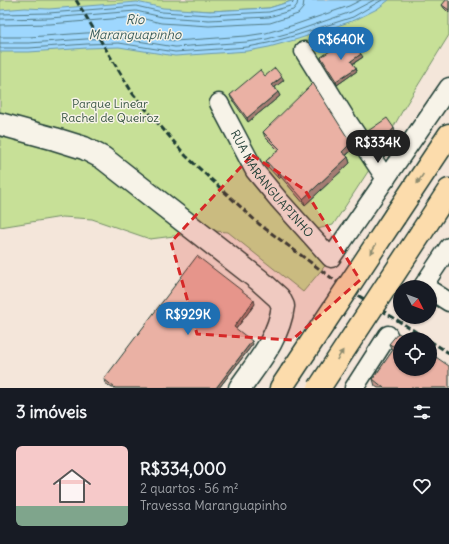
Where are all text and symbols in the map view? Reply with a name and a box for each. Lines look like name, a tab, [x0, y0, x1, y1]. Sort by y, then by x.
water label: Rio Maranguapinho	[89, 11, 182, 43]
pin: R$640K	[308, 27, 374, 61]
text: R$640K	[317, 31, 365, 48]
park label: Parque Linear Rachel de Queiroz	[61, 96, 159, 125]
street label: RUA MARANGUAPINHO	[228, 127, 317, 240]
pin: R$334K	[345, 130, 411, 164]
text: R$334K	[355, 134, 401, 151]
one-way arrow	[416, 173, 423, 185]
one-way arrow	[370, 243, 377, 254]
north arrow	[393, 280, 437, 324]
map controls	[393, 280, 437, 376]
pin: R$929K	[155, 302, 221, 336]
text: R$929K	[165, 306, 211, 323]
button: locate	[393, 332, 437, 376]
one-way arrow	[336, 350, 344, 361]
text: 3 imóveis	[16, 401, 87, 423]
icon: filters	[411, 401, 433, 423]
text: R$334,000	[140, 458, 227, 480]
icon: home	[48, 462, 96, 510]
icon: heart	[411, 475, 433, 497]
text: 2 quartos · 56 m²	[140, 480, 239, 497]
text: Travessa Maranguapinho	[140, 497, 287, 514]

